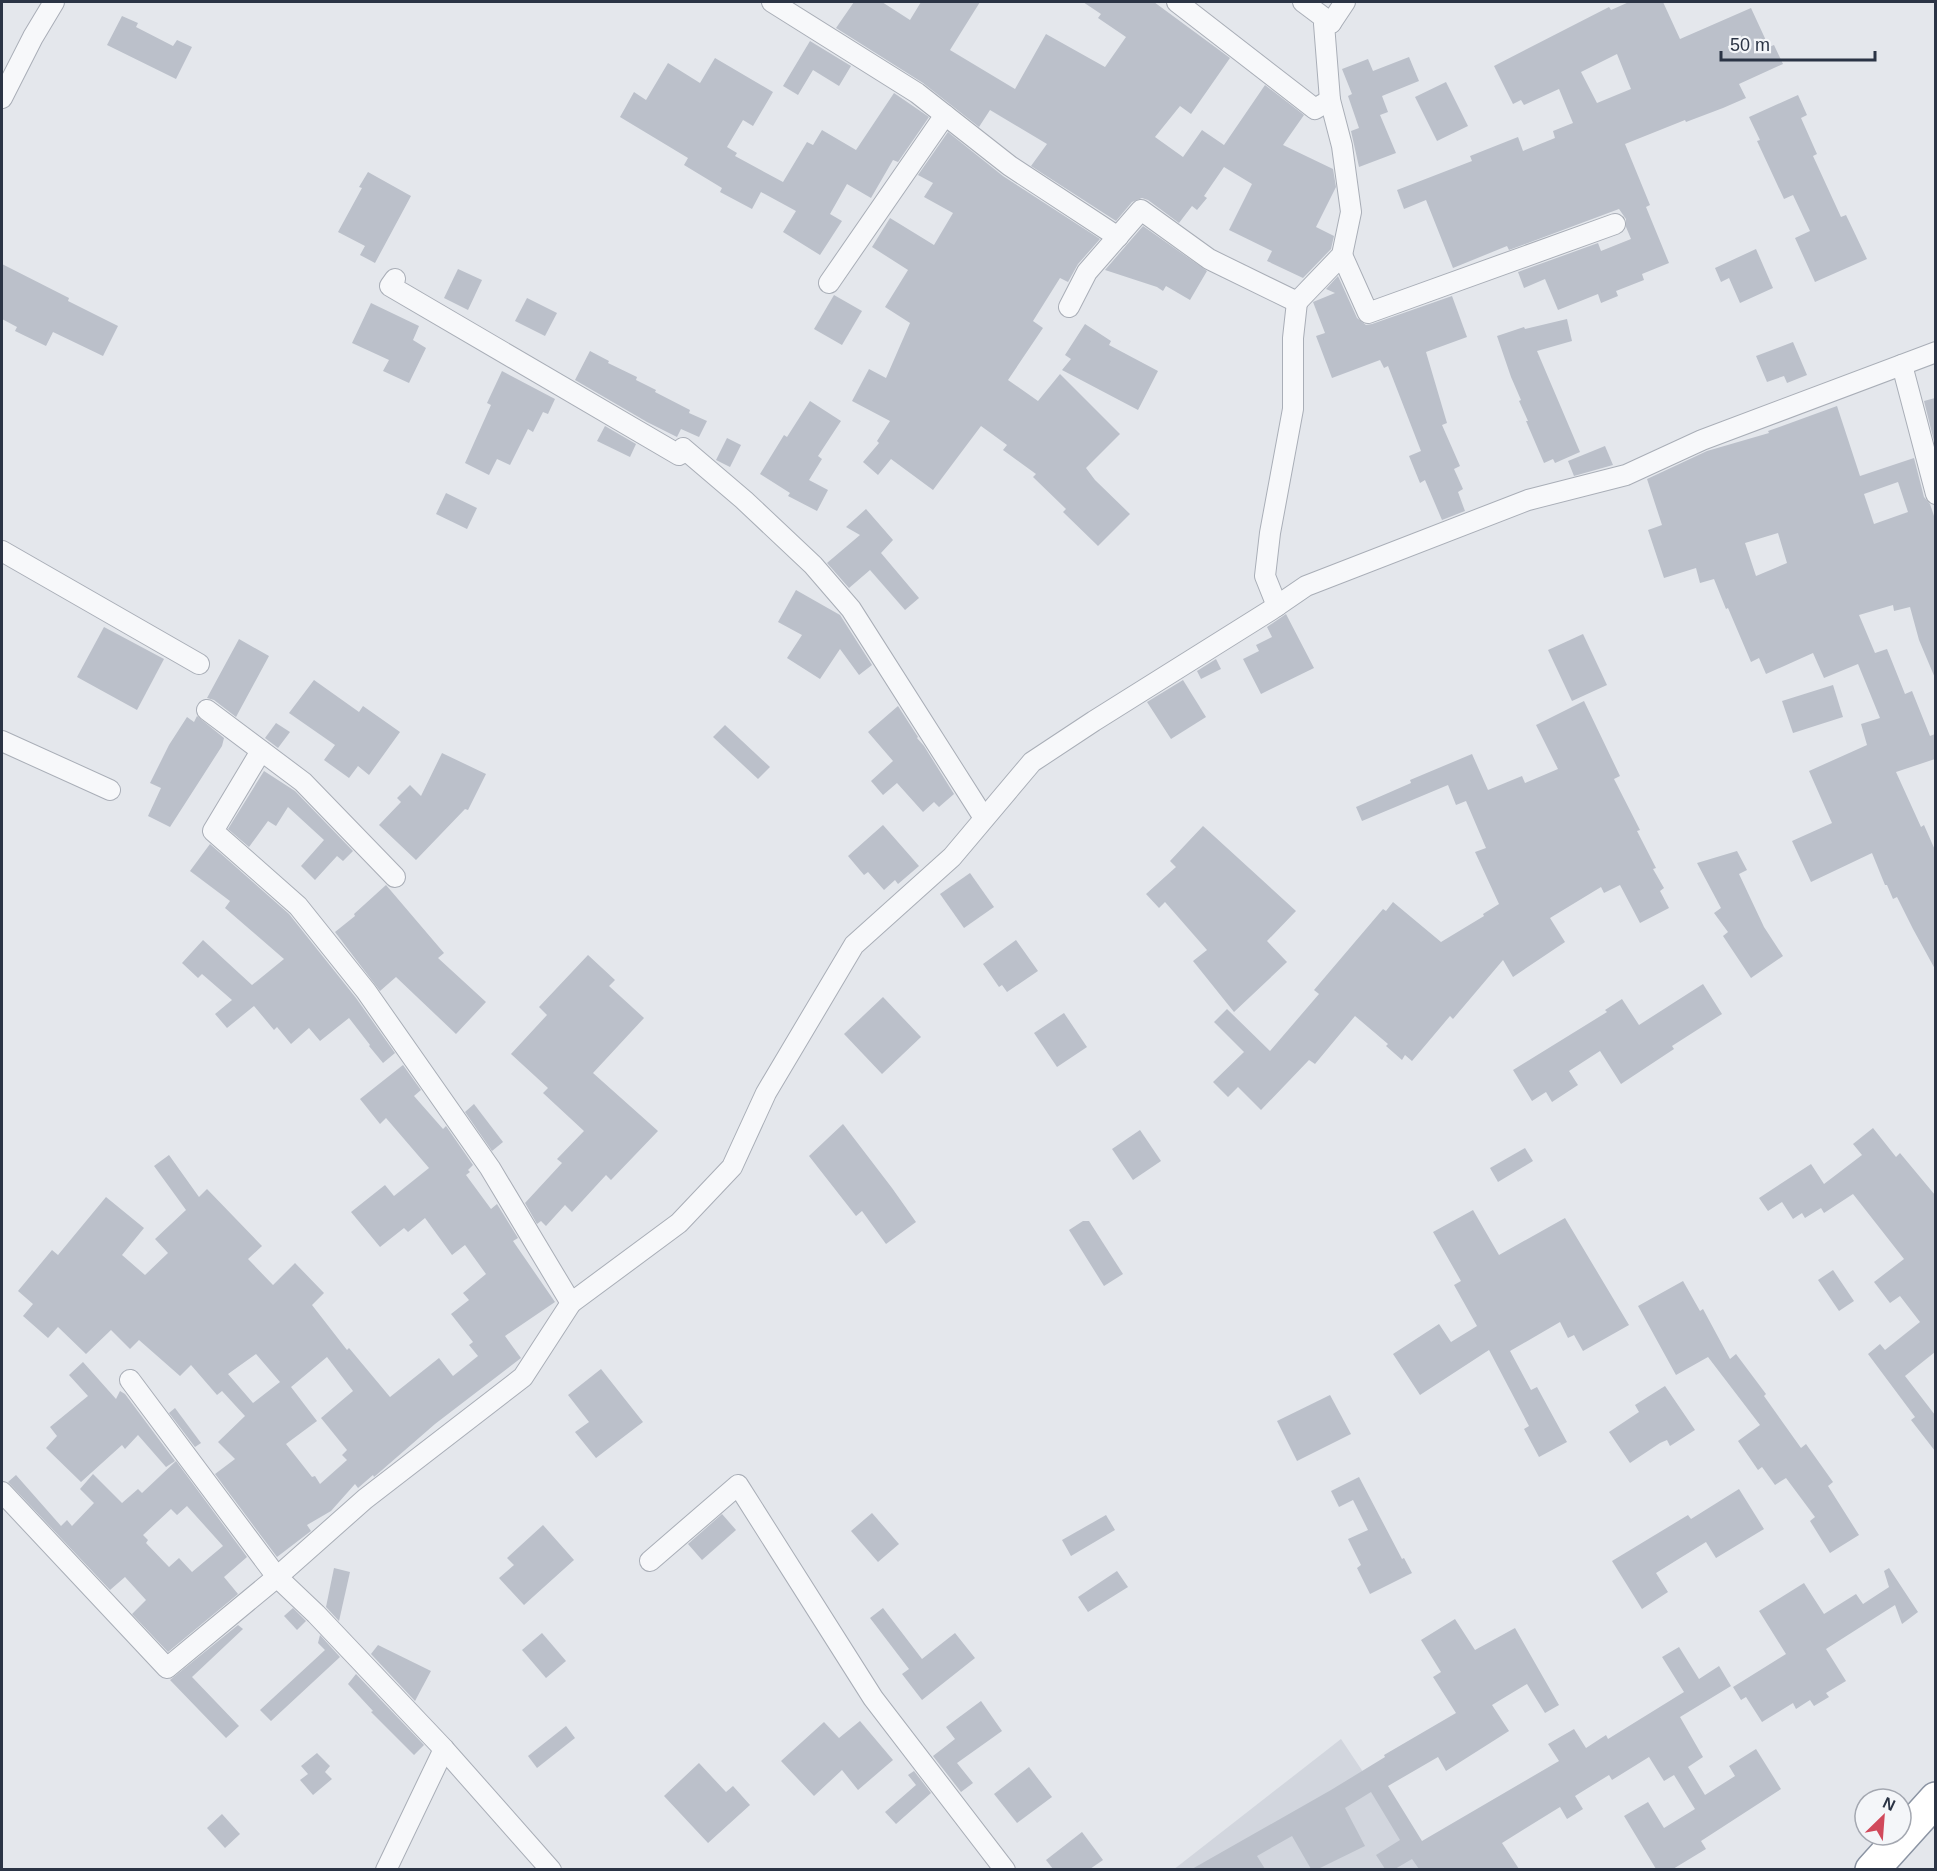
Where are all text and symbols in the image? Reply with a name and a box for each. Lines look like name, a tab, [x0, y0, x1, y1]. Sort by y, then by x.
scale bar	[1721, 24, 1876, 62]
text: 50 m	[1730, 35, 1770, 55]
north arrow	[1853, 1787, 1913, 1847]
text: N	[1880, 1794, 1898, 1814]

